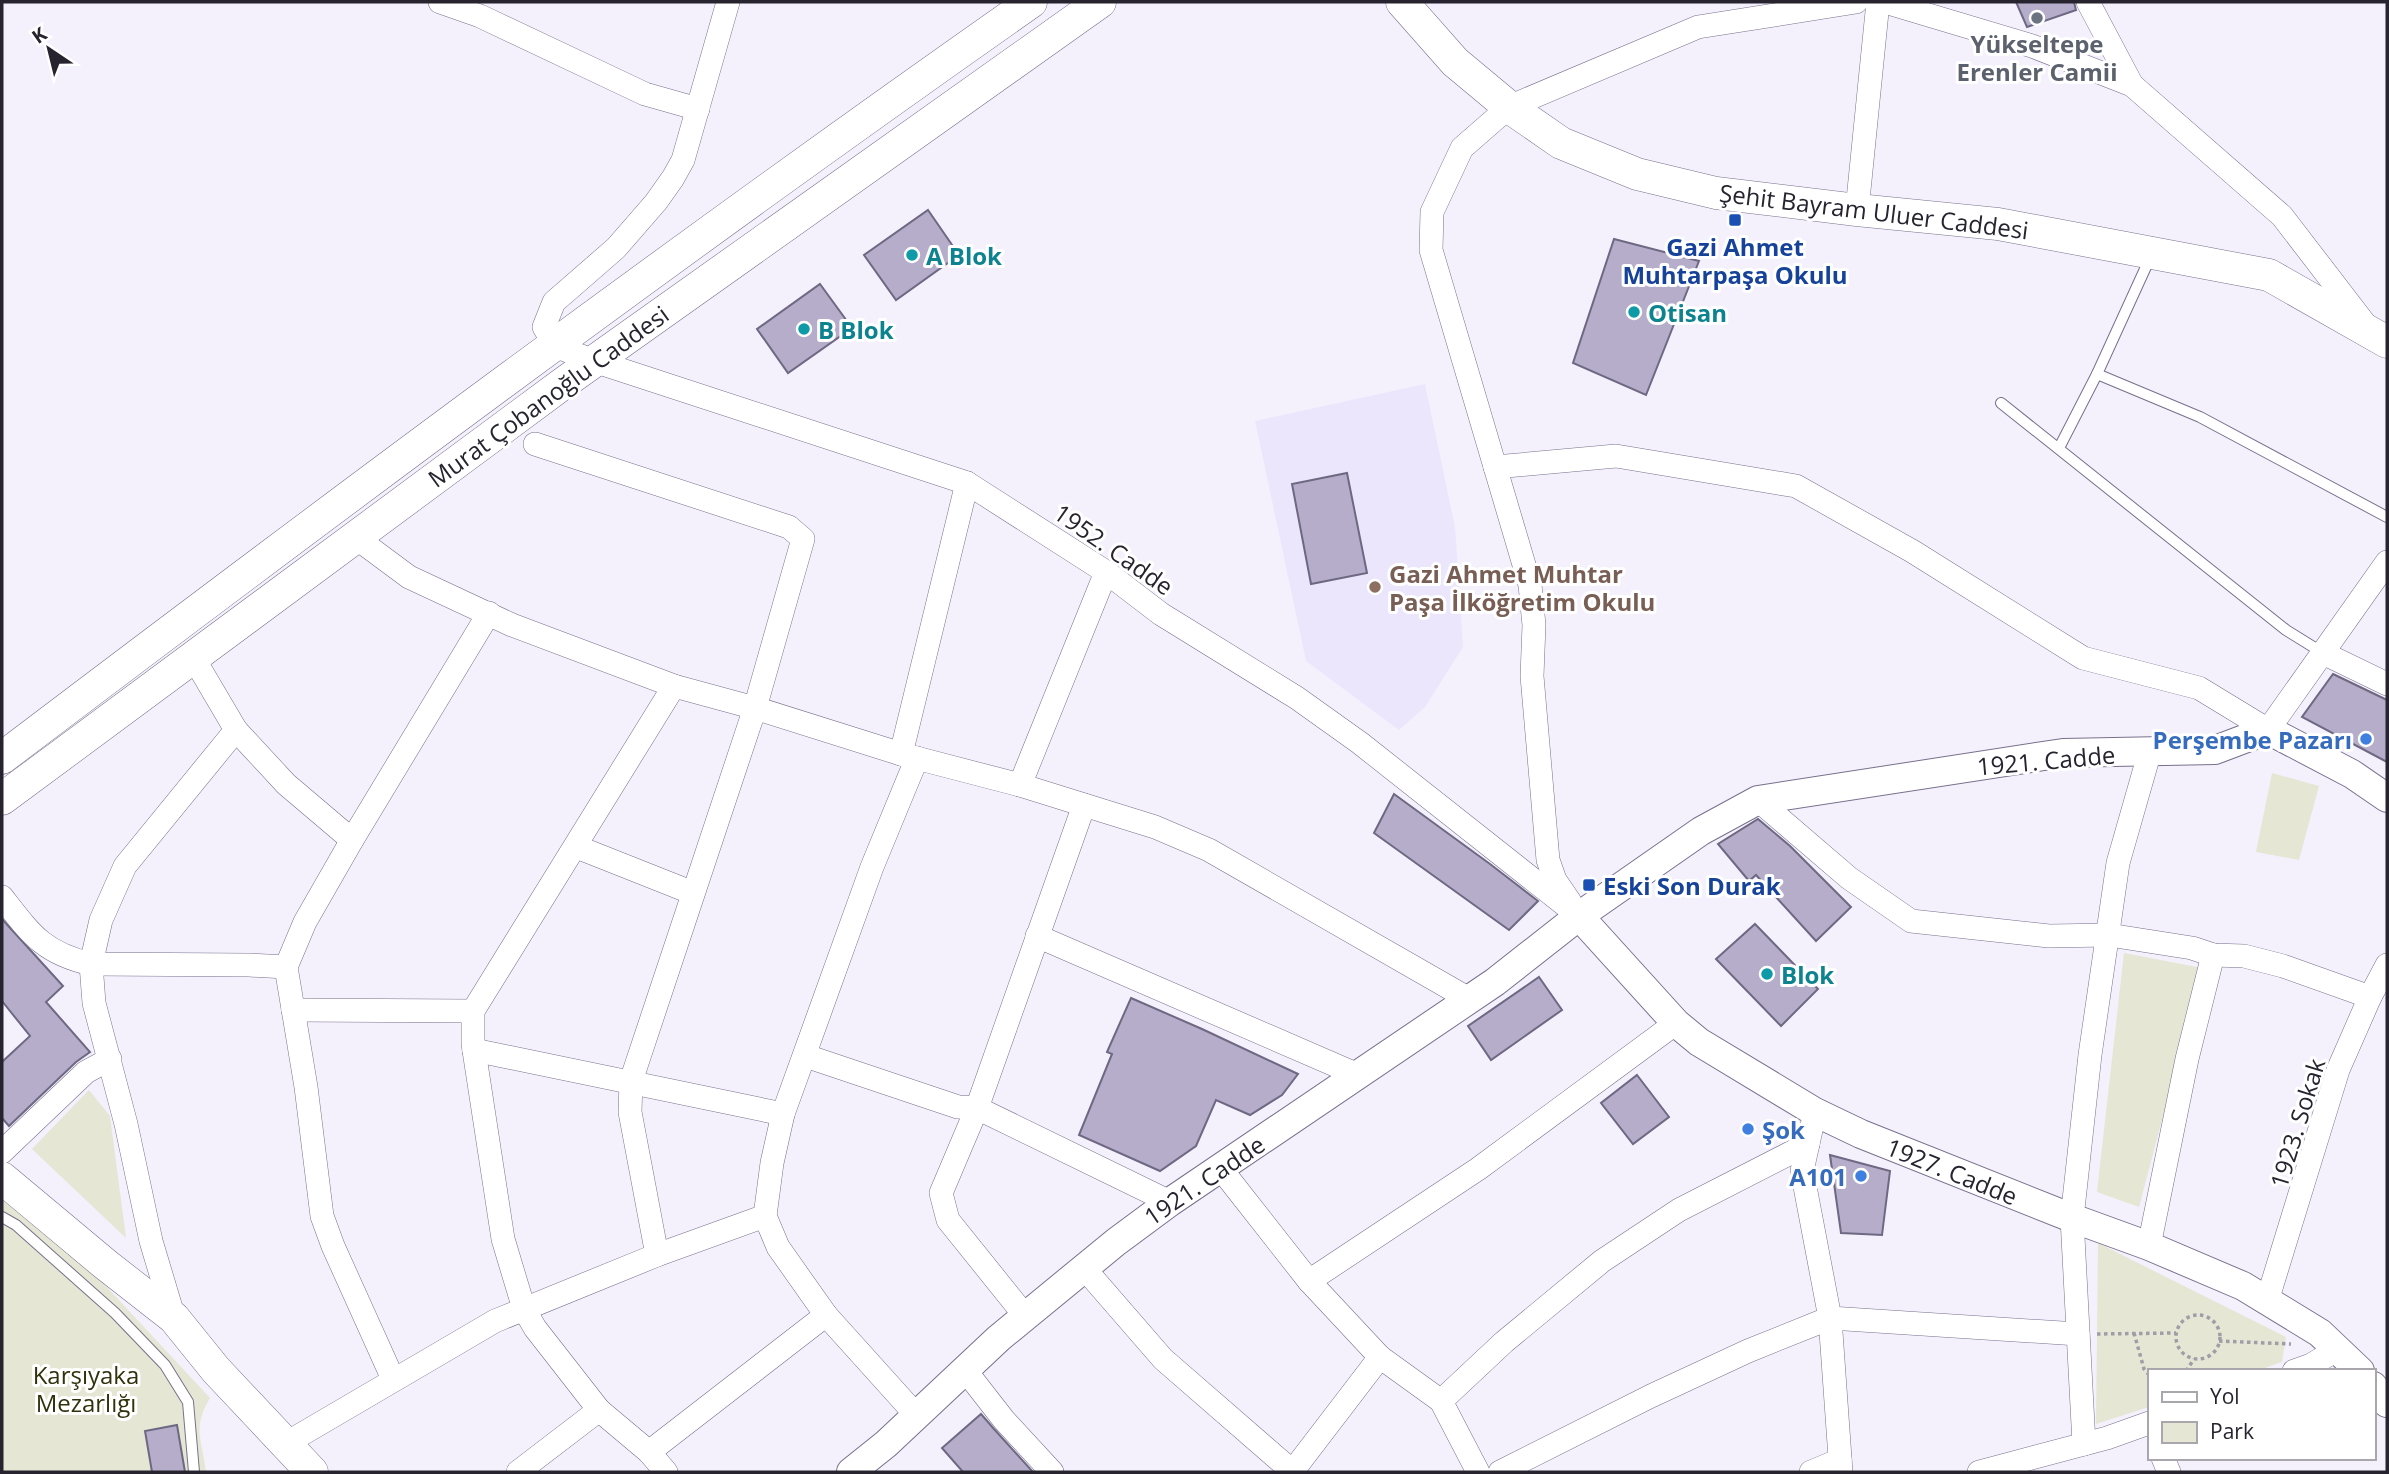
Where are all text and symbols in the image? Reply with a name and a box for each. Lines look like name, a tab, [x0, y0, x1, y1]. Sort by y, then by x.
marker: Yükseltepe Erenler Camii	[2029, 10, 2045, 26]
north arrow	[14, 14, 84, 84]
text: K	[27, 21, 52, 49]
place label: Yükseltepe Erenler Camii	[1957, 27, 2117, 88]
street label: Şehit Bayram Uluer Caddesi	[1718, 176, 2030, 246]
marker: Gazi Ahmet Muhtarpaşa Okulu	[1727, 212, 1743, 228]
place label: Gazi Ahmet Muhtarpaşa Okulu	[1622, 230, 1848, 291]
place label: A Blok	[926, 239, 1002, 272]
marker: A Blok	[904, 247, 920, 263]
place label: Otisan	[1648, 296, 1727, 329]
street label: Murat Çobanoğlu Caddesi	[421, 297, 675, 495]
marker: Otisan	[1626, 304, 1642, 320]
place label: B Blok	[818, 313, 894, 346]
marker: B Blok	[796, 321, 812, 337]
street label: 1952. Cadde	[1048, 496, 1180, 602]
place label: Gazi Ahmet Muhtar Paşa İlköğretim Okulu	[1389, 557, 1655, 618]
marker: Gazi Ahmet Muhtar Paşa İlköğretim Okulu	[1367, 579, 1383, 595]
place label: Perşembe Pazarı	[2153, 723, 2352, 756]
marker: Perşembe Pazarı	[2358, 731, 2374, 747]
street label: 1921. Cadde	[1975, 738, 2117, 782]
place label: Eski Son Durak	[1603, 869, 1781, 902]
marker: Eski Son Durak	[1581, 877, 1597, 893]
place label: Blok	[1781, 958, 1834, 991]
marker: Blok	[1759, 966, 1775, 982]
street label: 1923. Sokak	[2262, 1054, 2332, 1192]
place label: Şok	[1762, 1113, 1805, 1146]
marker: Şok	[1740, 1121, 1756, 1137]
street label: 1921. Cadde	[1137, 1128, 1271, 1232]
street label: 1927. Cadde	[1882, 1130, 2022, 1212]
place label: A101	[1789, 1160, 1847, 1193]
marker: A101	[1853, 1168, 1869, 1184]
park label: Karşıyaka Mezarlığı	[33, 1358, 139, 1419]
legend	[2148, 1369, 2375, 1460]
text: Yol	[2210, 1382, 2240, 1410]
text: Park	[2210, 1417, 2254, 1445]

